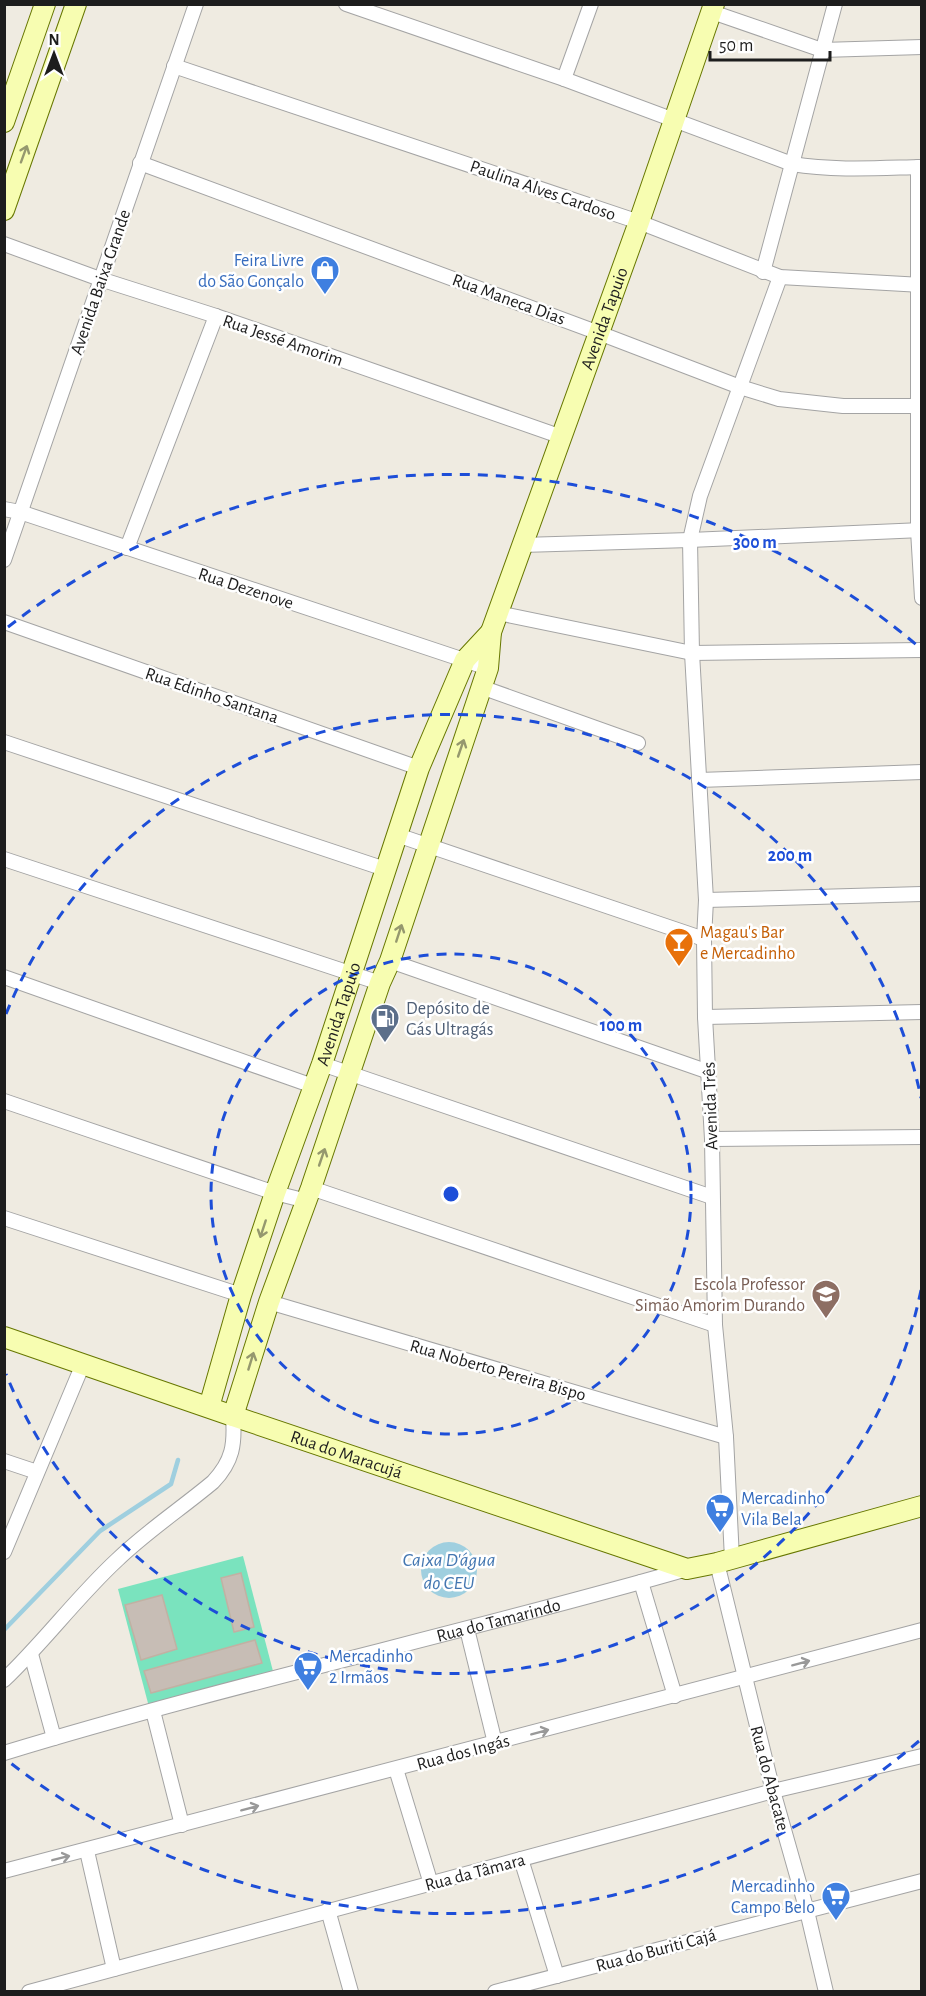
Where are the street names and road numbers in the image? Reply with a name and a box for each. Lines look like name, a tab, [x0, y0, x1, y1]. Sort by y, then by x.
street label: Paulina Alves Cardoso	[467, 158, 618, 224]
street label: Avenida Baixa Grande	[68, 207, 134, 357]
street label: Avenida Tapuio	[578, 265, 632, 372]
street label: Rua Maneca Dias	[450, 271, 568, 329]
street label: Rua Jessé Amorim	[220, 312, 345, 370]
street label: Rua Dezenove	[196, 565, 296, 613]
street label: Rua Edinho Santana	[143, 665, 281, 727]
street label: Avenida Tapuio	[314, 960, 365, 1068]
street label: Avenida Três	[700, 1061, 722, 1150]
street label: Rua Noberto Pereira Bispo	[408, 1337, 588, 1405]
street label: Rua do Maracujá	[288, 1428, 404, 1482]
street label: Rua do Tamarindo	[435, 1596, 563, 1646]
street label: Rua do Abacate	[746, 1724, 792, 1833]
street label: Rua dos Ingás	[415, 1732, 512, 1774]
street label: Rua da Tâmara	[423, 1851, 527, 1895]
street label: Rua do Buriti Cajá	[594, 1926, 718, 1976]

